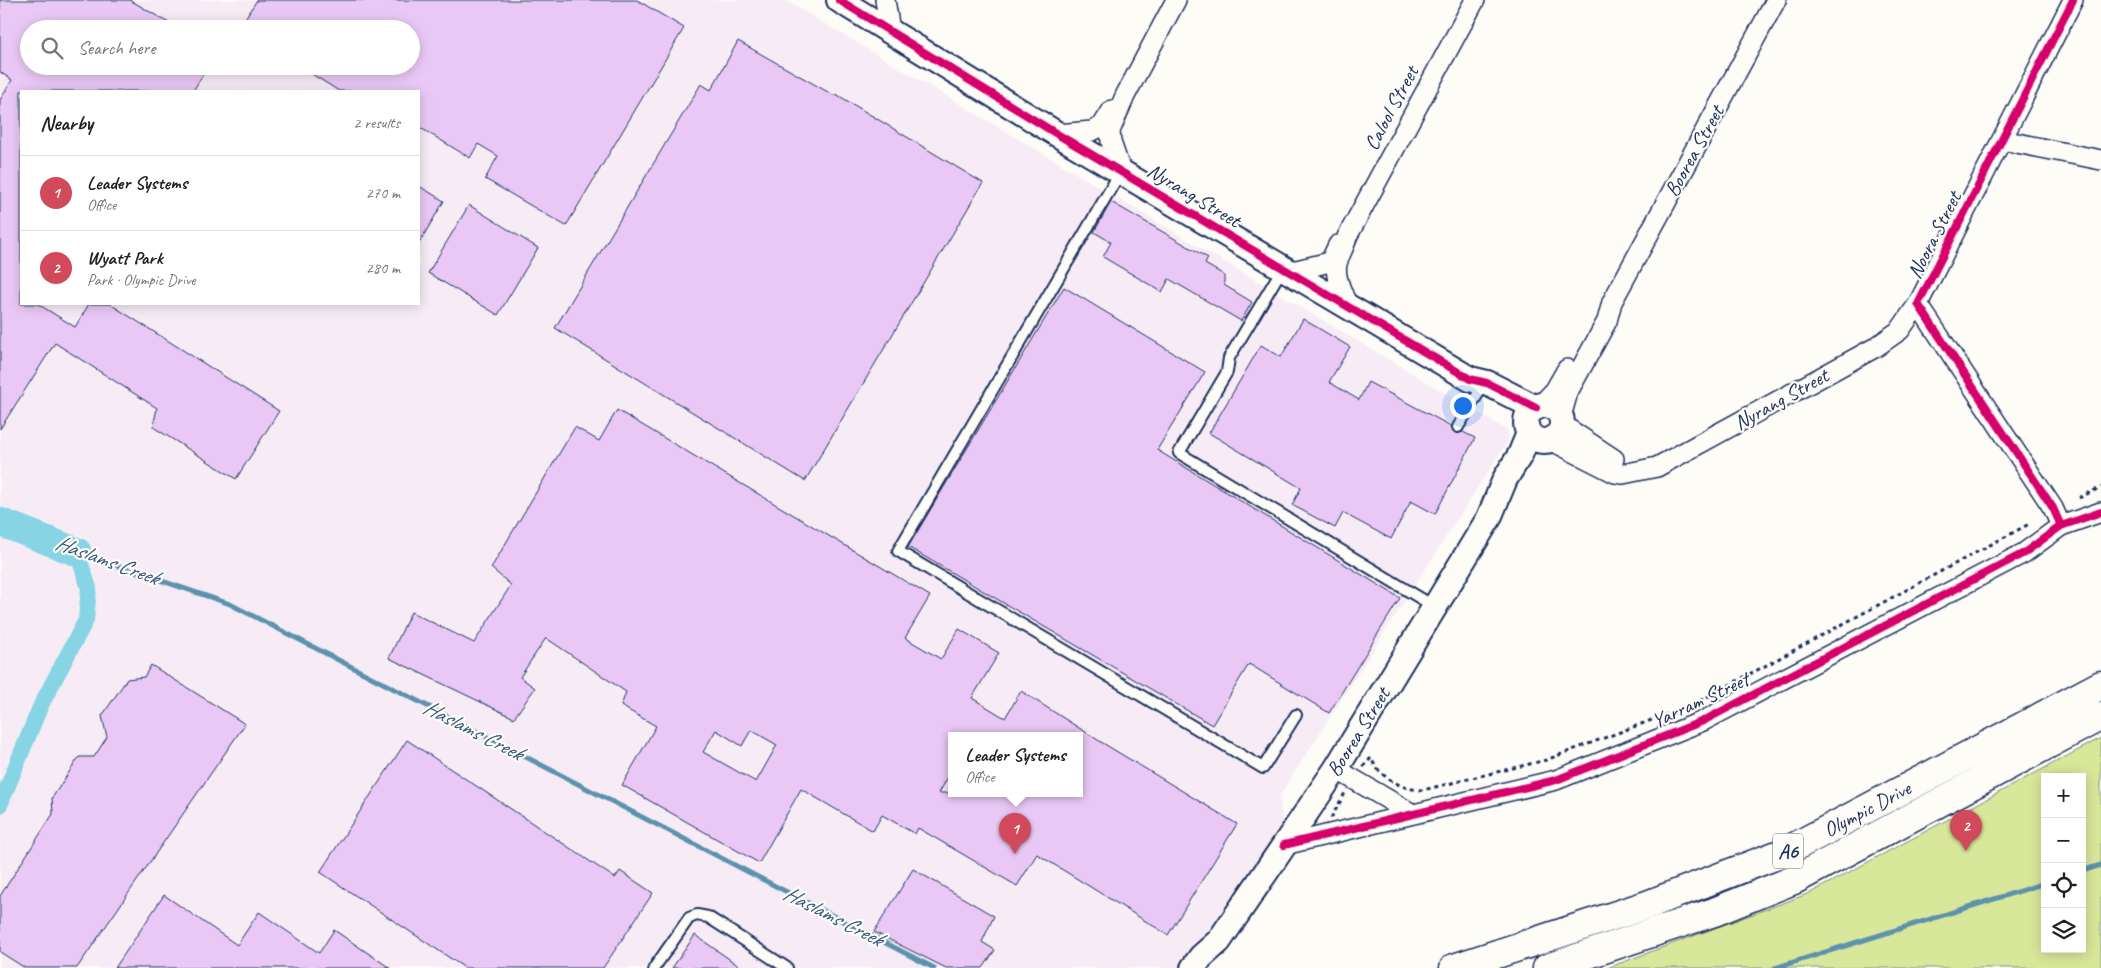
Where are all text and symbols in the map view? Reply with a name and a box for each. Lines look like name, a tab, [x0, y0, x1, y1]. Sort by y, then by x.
search box	[20, 20, 420, 75]
icon: search	[38, 34, 66, 62]
text: Search here	[78, 36, 155, 60]
street label: Calool Street	[1358, 60, 1425, 154]
street label: Boorea Street	[1658, 99, 1731, 201]
text: Nearby	[40, 110, 93, 136]
text: 2 results	[353, 113, 400, 133]
street label: Nyrang Street	[1143, 157, 1247, 234]
text: Leader Systems	[87, 171, 187, 195]
text: 1	[52, 183, 60, 203]
text: 270 m	[366, 183, 400, 203]
street label: Noora Street	[1901, 185, 1968, 283]
text: Office	[87, 195, 116, 215]
text: Wyatt Park	[87, 246, 163, 270]
text: 2	[52, 258, 60, 278]
text: 280 m	[366, 258, 400, 278]
text: Park · Olympic Drive	[87, 270, 196, 290]
street label: Nyrang Street	[1729, 361, 1835, 436]
your location	[1450, 393, 1476, 419]
water label: Haslams Creek	[52, 528, 166, 593]
street label: Yarram Street	[1647, 665, 1756, 734]
street label: Boorea Street	[1321, 681, 1397, 781]
water label: Haslams Creek	[419, 693, 531, 769]
popup	[948, 732, 1083, 797]
text: Leader Systems	[965, 743, 1066, 767]
text: Office	[965, 767, 995, 787]
map controls	[2041, 773, 2086, 953]
button: +	[2041, 773, 2086, 818]
street label: Olympic Drive	[1819, 775, 1916, 843]
pin: 2	[1950, 810, 1982, 851]
pin: 1	[999, 813, 1031, 854]
button: −	[2041, 818, 2086, 863]
road number: A6	[1773, 834, 1803, 868]
button: locate	[2041, 863, 2086, 908]
water label: Haslams Creek	[779, 879, 891, 955]
button: layers	[2041, 908, 2086, 953]

